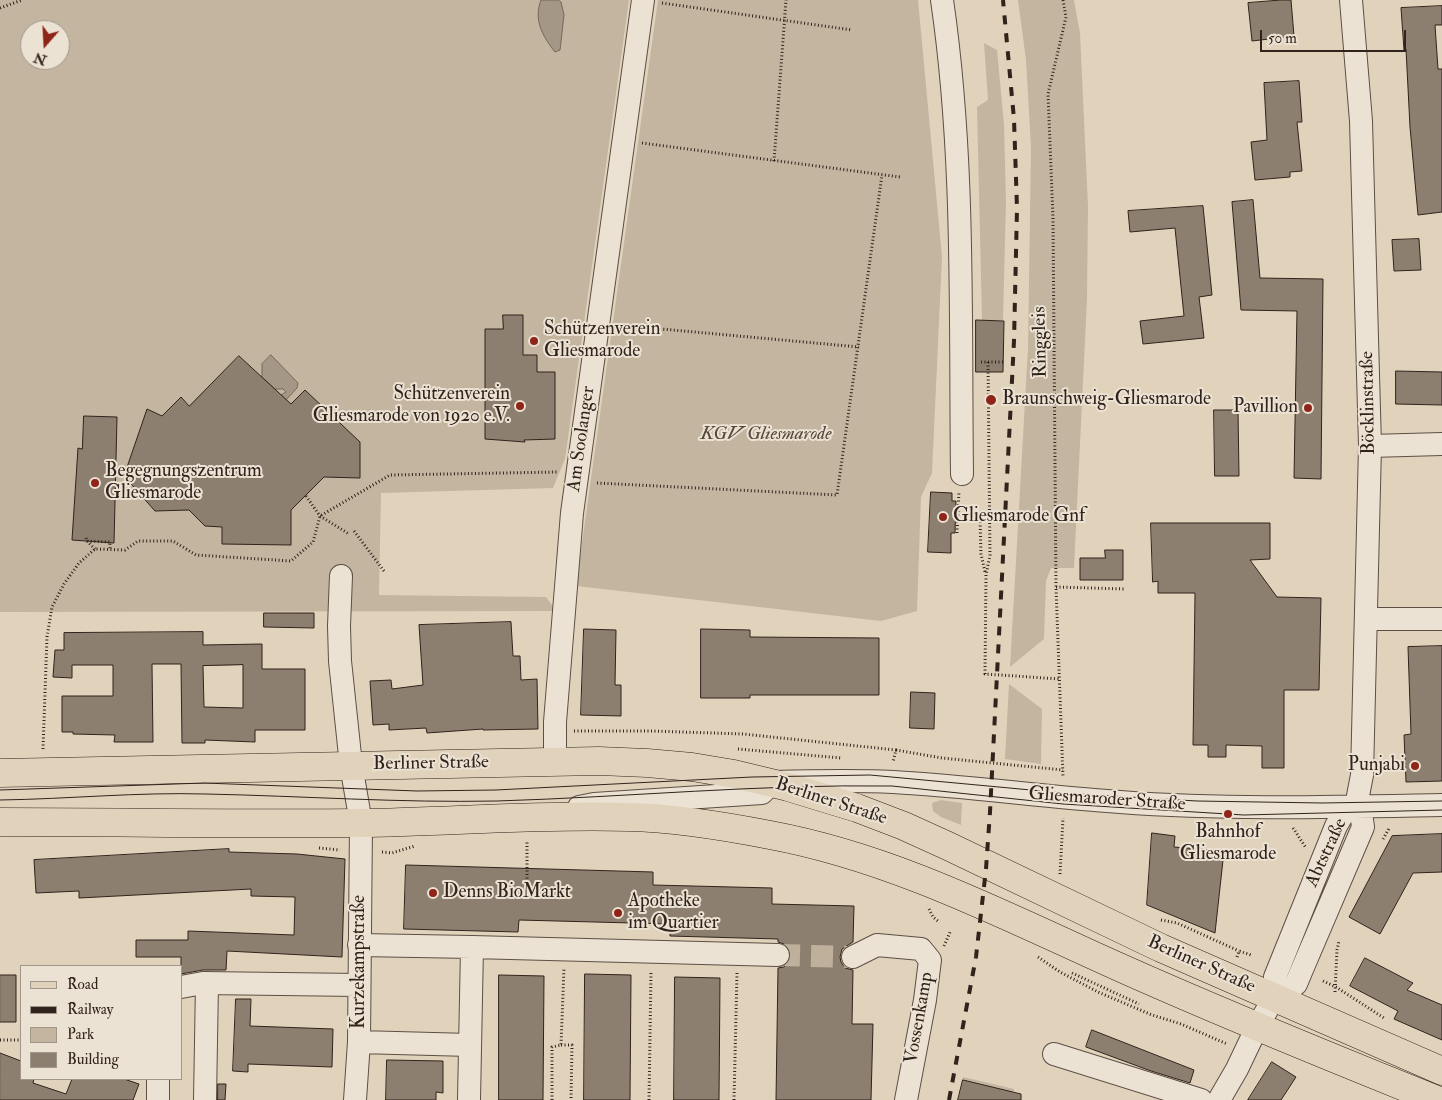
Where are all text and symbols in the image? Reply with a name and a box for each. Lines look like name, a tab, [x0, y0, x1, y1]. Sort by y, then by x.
north arrow	[20, 20, 70, 70]
scale bar	[1262, 20, 1408, 52]
text: 50 m	[1268, 29, 1297, 48]
text: N	[32, 49, 49, 69]
street label: Ringgleis	[1029, 306, 1053, 378]
place label: Schützenverein Gliesmarode	[544, 319, 660, 363]
marker: Schützenverein Gliesmarode	[528, 335, 540, 347]
street label: Böcklinstraße	[1357, 351, 1381, 455]
place label: Schützenverein Gliesmarode von 1920 e.V.	[313, 384, 510, 428]
street label: Am Soolanger	[563, 385, 601, 493]
place label: Braunschweig-Gliesmarode	[1002, 389, 1211, 411]
marker: Braunschweig-Gliesmarode	[984, 393, 998, 407]
place label: Pavillion	[1233, 397, 1298, 419]
marker: Schützenverein Gliesmarode von 1920 e.V.	[514, 400, 526, 412]
marker: Pavillion	[1302, 402, 1314, 414]
park label: KGV Gliesmarode	[700, 424, 832, 446]
place label: Begegnungszentrum Gliesmarode	[105, 461, 262, 505]
marker: Begegnungszentrum Gliesmarode	[89, 477, 101, 489]
place label: Gliesmarode Gnf	[953, 506, 1085, 528]
marker: Gliesmarode Gnf	[937, 511, 949, 523]
street label: Berliner Straße	[373, 752, 489, 776]
place label: Punjabi	[1348, 755, 1405, 777]
marker: Punjabi	[1409, 760, 1421, 772]
street label: Berliner Straße	[772, 773, 890, 831]
street label: Gliesmaroder Straße	[1028, 783, 1186, 817]
marker: Bahnhof Gliesmarode	[1222, 808, 1234, 820]
street label: Abtstraße	[1301, 815, 1353, 891]
place label: Bahnhof Gliesmarode	[1180, 822, 1276, 866]
place label: Denns BioMarkt	[443, 882, 571, 904]
marker: Denns BioMarkt	[427, 887, 439, 899]
place label: Apotheke im Quartier	[628, 891, 719, 935]
street label: Kurzekampstraße	[349, 895, 371, 1029]
marker: Apotheke im Quartier	[612, 907, 624, 919]
street label: Berliner Straße	[1143, 931, 1259, 999]
legend	[20, 965, 182, 1080]
street label: Vossenkamp	[901, 970, 939, 1066]
text: Road	[67, 975, 98, 994]
text: Railway	[67, 1000, 113, 1019]
text: Park	[67, 1025, 94, 1044]
text: Building	[67, 1050, 119, 1069]

